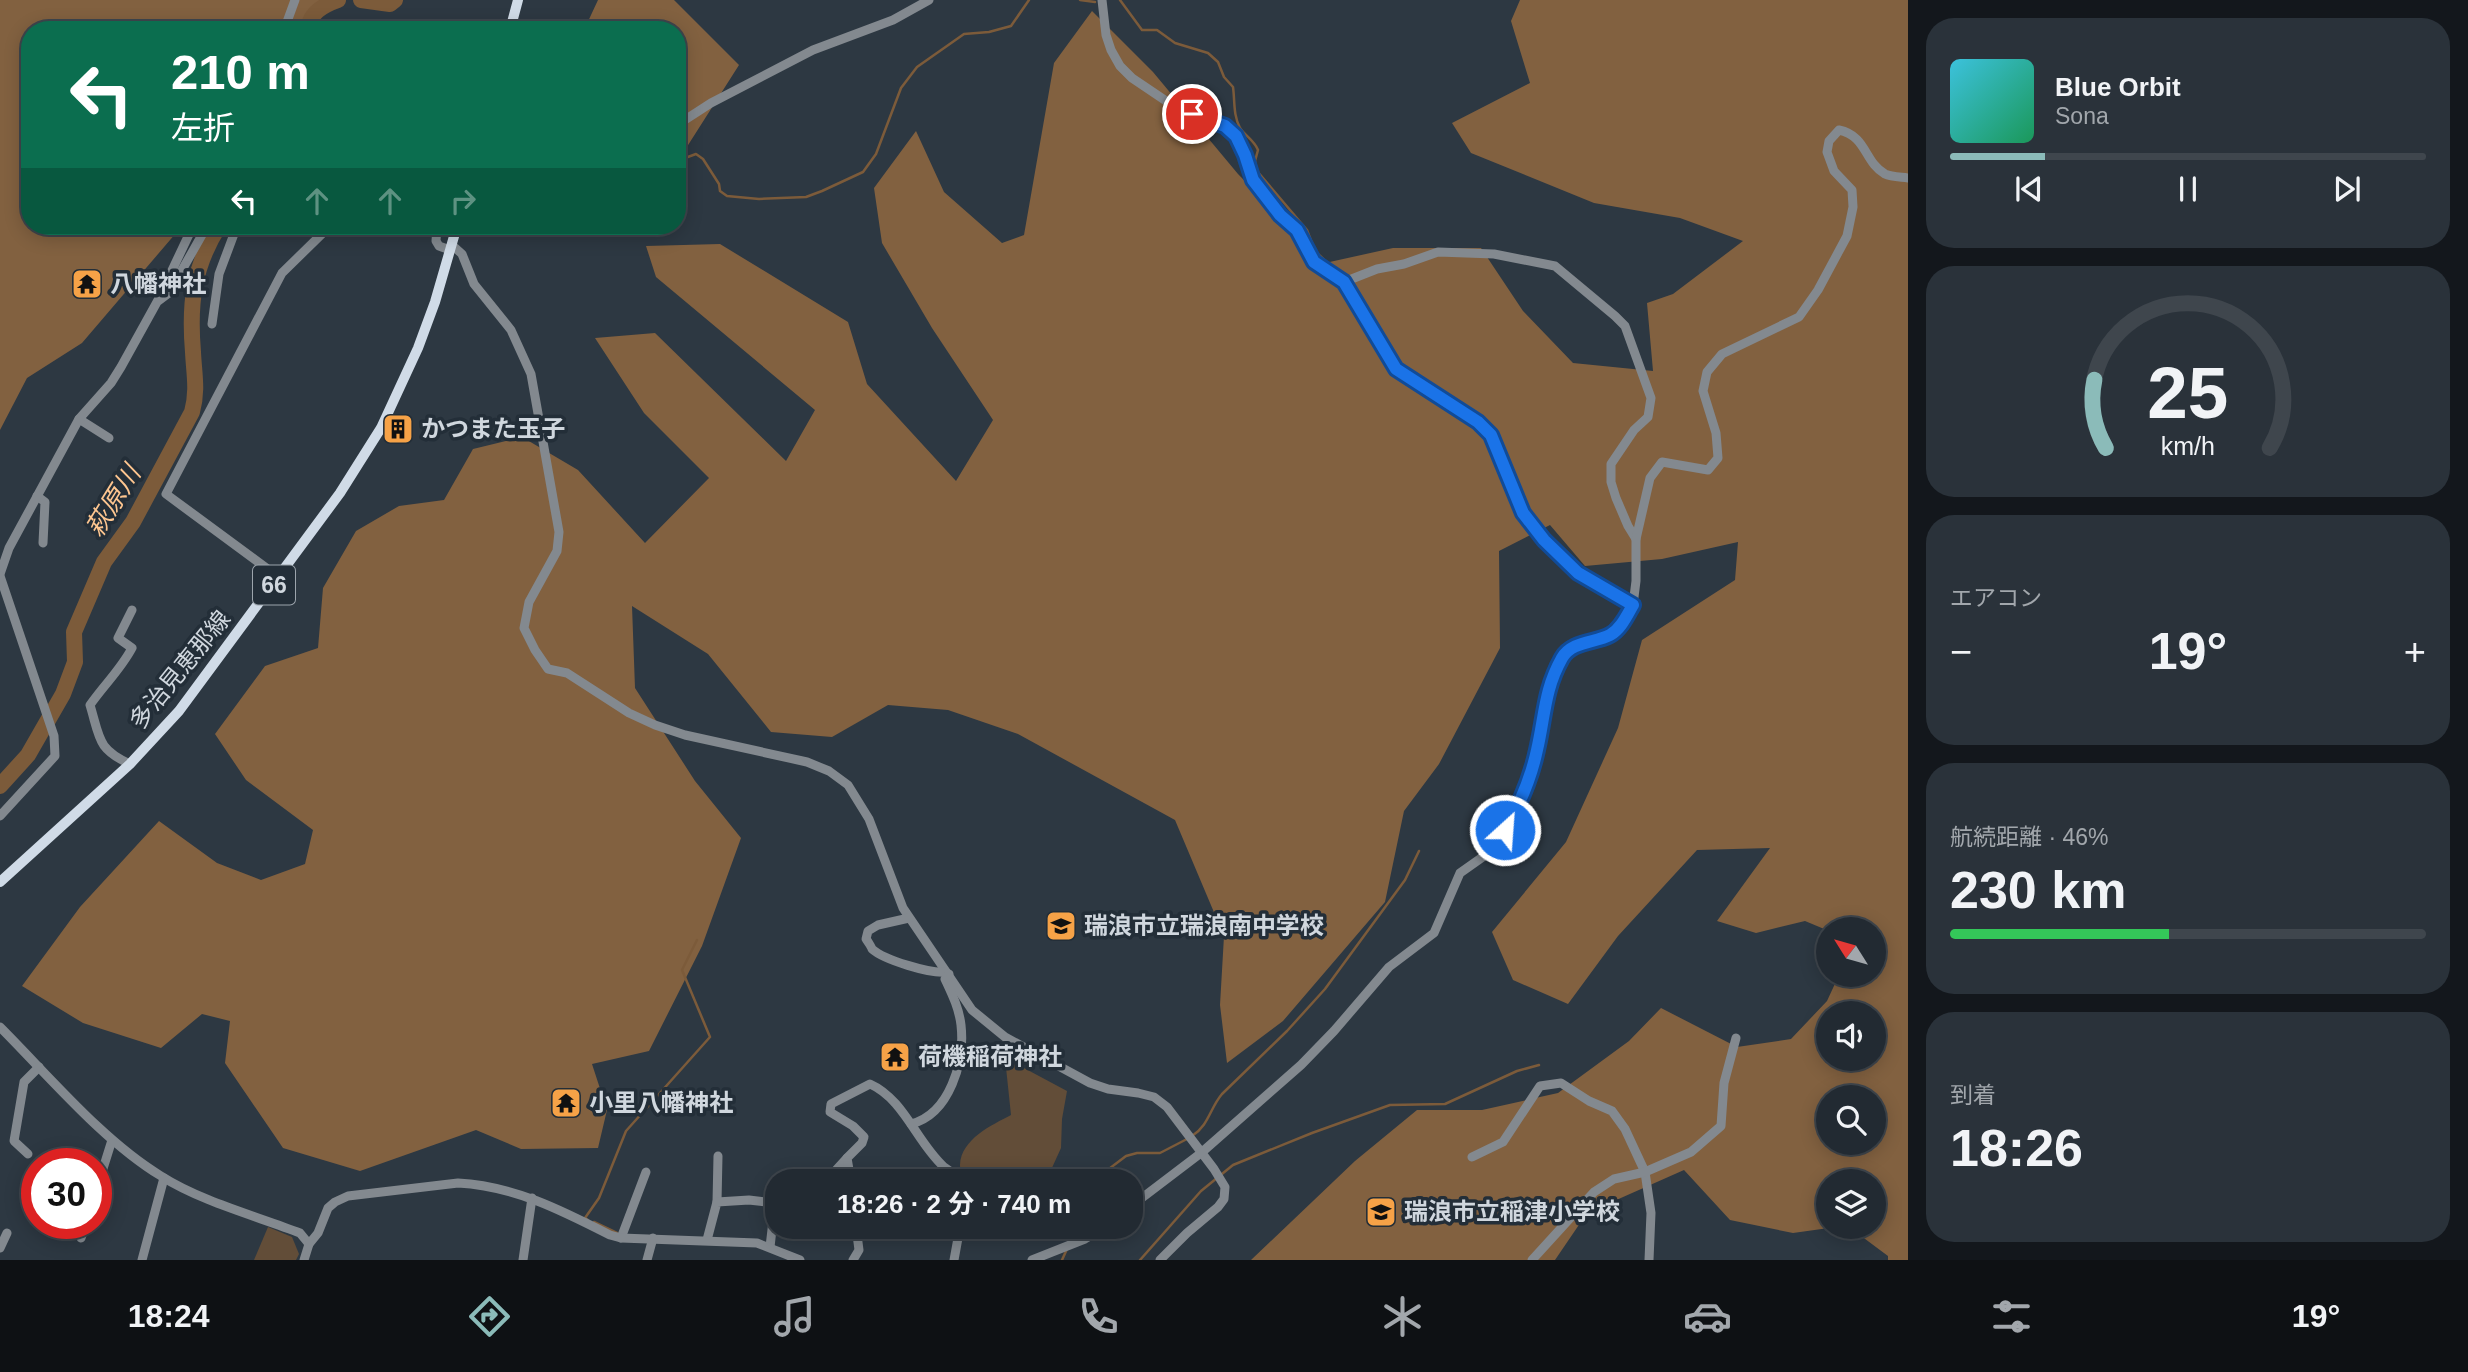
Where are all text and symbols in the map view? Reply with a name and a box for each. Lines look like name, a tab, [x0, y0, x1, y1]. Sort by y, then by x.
text: 210 m	[171, 45, 310, 99]
icon: left	[56, 49, 147, 140]
text: Blue Orbit	[2055, 72, 2181, 102]
pin	[1162, 84, 1222, 144]
icon: arrive	[1173, 95, 1211, 133]
text: Sona	[2055, 103, 2109, 129]
text: 左折	[171, 110, 235, 146]
icon: previous	[2010, 170, 2048, 208]
icon: pause	[2169, 170, 2207, 208]
icon: next	[2328, 170, 2366, 208]
icon: left	[225, 182, 263, 220]
icon: ahead	[298, 182, 336, 220]
icon: ahead	[371, 182, 409, 220]
icon: right	[444, 182, 482, 220]
temple icon: 八幡神社	[70, 267, 104, 301]
place label: 八幡神社	[110, 270, 206, 297]
text: 25	[2148, 352, 2228, 433]
building icon: かつまた玉子	[381, 412, 415, 446]
place label: かつまた玉子	[421, 415, 565, 442]
text: km/h	[2161, 431, 2215, 459]
water label: 萩原川	[80, 457, 148, 542]
road number: 66	[253, 566, 295, 604]
text: エアコン	[1950, 585, 2042, 611]
street label: 多治見恵那線	[124, 605, 235, 734]
text: 19°	[2149, 622, 2227, 680]
text: −	[1950, 631, 1972, 673]
text: +	[2404, 631, 2426, 673]
position arrow	[1468, 793, 1542, 867]
text: 航続距離 · 46%	[1950, 824, 2108, 850]
text: 230 km	[1950, 861, 2126, 919]
school or university icon: 瑞浪市立瑞浪南中学校	[1044, 909, 1078, 943]
place label: 瑞浪市立瑞浪南中学校	[1084, 912, 1324, 939]
north arrow	[1816, 917, 1886, 987]
map controls	[1816, 917, 1886, 1239]
button: sound	[1816, 1001, 1886, 1071]
temple icon: 荷機稲荷神社	[878, 1040, 912, 1074]
place label: 荷機稲荷神社	[918, 1043, 1062, 1070]
text: 到着	[1950, 1082, 1996, 1108]
button: search	[1816, 1085, 1886, 1155]
temple icon: 小里八幡神社	[549, 1086, 583, 1120]
place label: 小里八幡神社	[589, 1089, 733, 1116]
text: 18:26	[1950, 1119, 2083, 1177]
speed limit sign: 30	[21, 1148, 112, 1239]
button: layers	[1816, 1169, 1886, 1239]
text: 18:26 · 2 分 · 740 m	[837, 1189, 1071, 1219]
school or university icon: 瑞浪市立稲津小学校	[1364, 1195, 1398, 1229]
place label: 瑞浪市立稲津小学校	[1404, 1198, 1620, 1225]
icon: directions	[465, 1292, 514, 1341]
icon: music	[770, 1292, 819, 1341]
icon: phone	[1074, 1292, 1123, 1341]
icon: climate	[1378, 1292, 1427, 1341]
icon: car	[1683, 1292, 1732, 1341]
icon: filters	[1987, 1292, 2036, 1341]
text: 18:24	[128, 1298, 210, 1334]
text: 19°	[2292, 1298, 2340, 1334]

